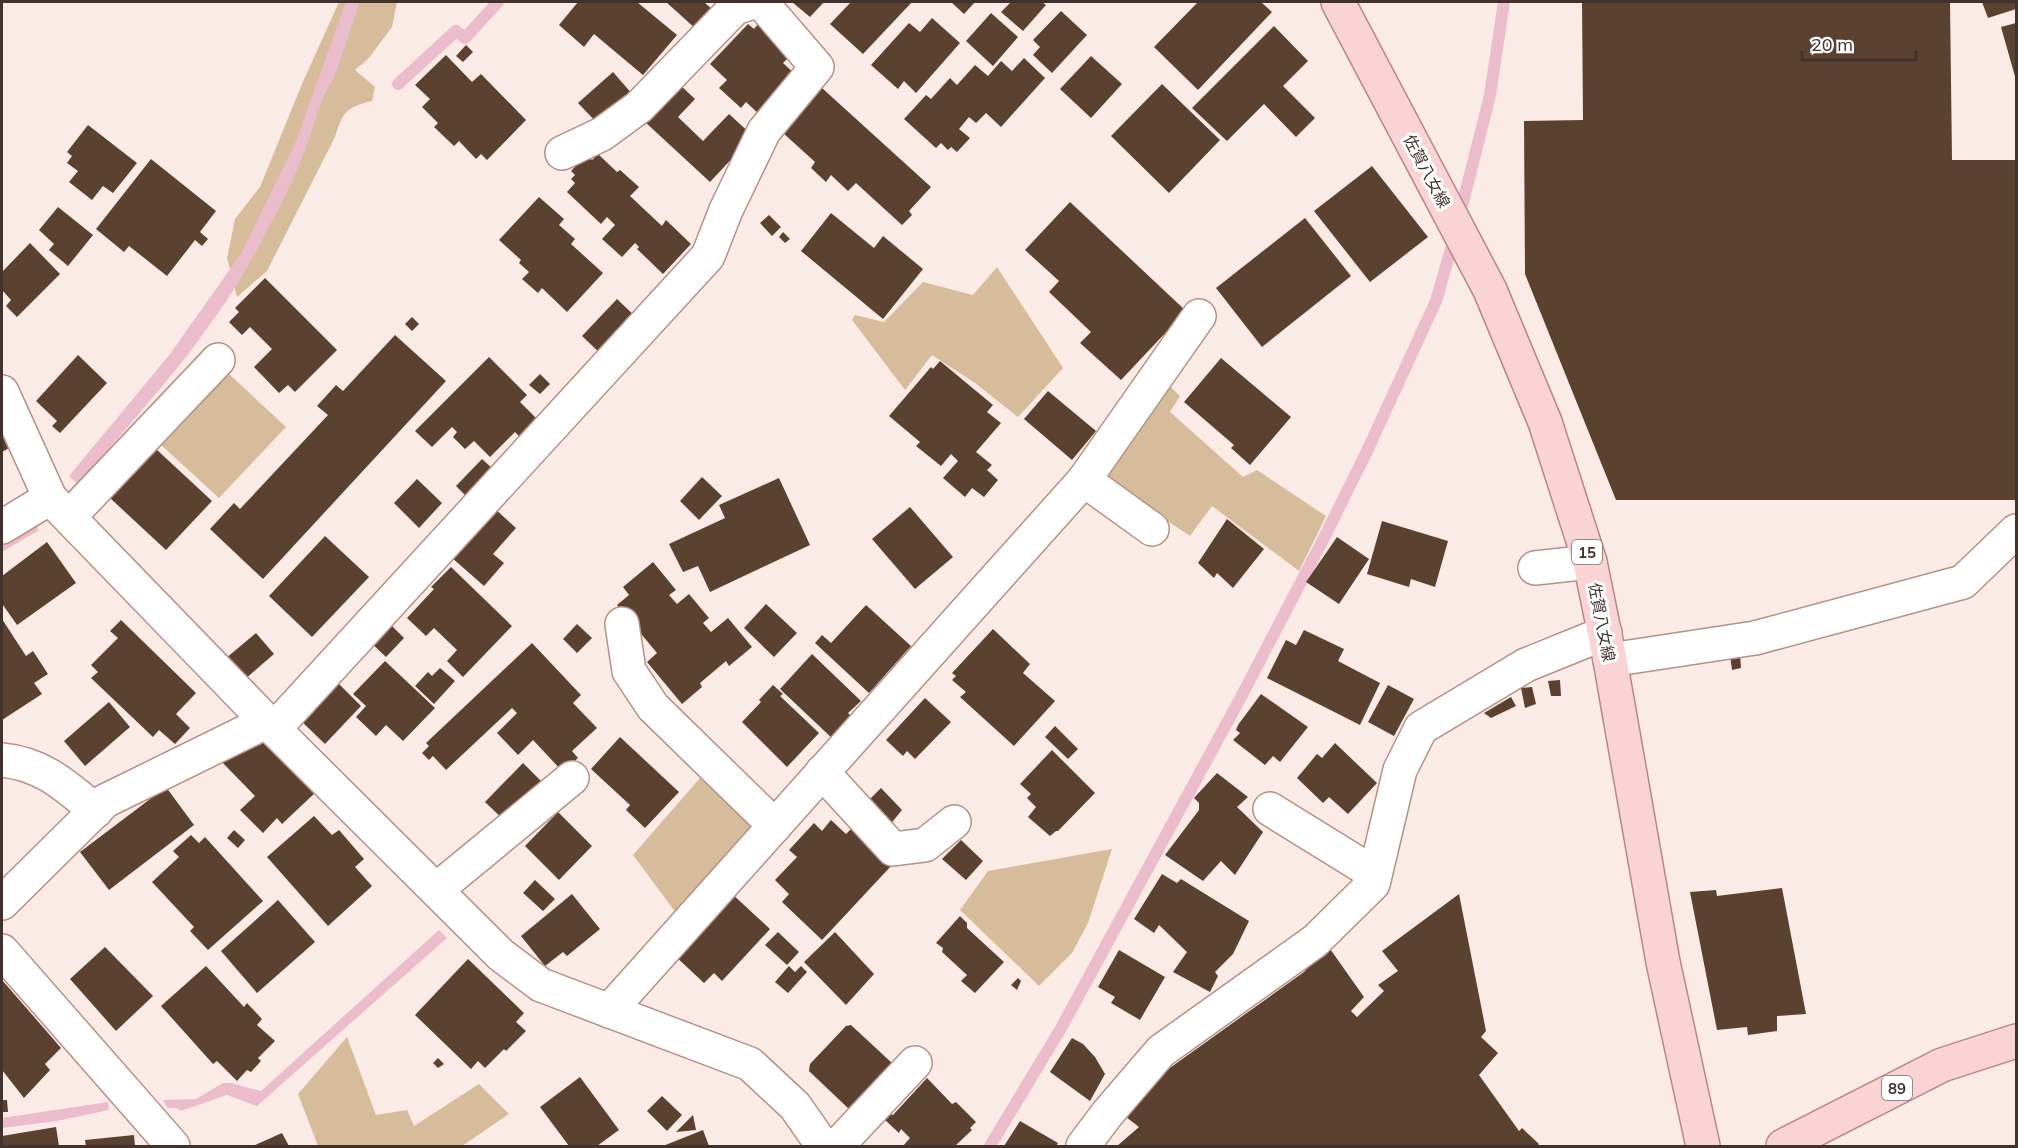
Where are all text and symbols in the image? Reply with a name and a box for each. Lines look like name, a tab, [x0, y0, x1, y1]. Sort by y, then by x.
scale bar	[1802, 24, 1916, 62]
text: 20 m	[1811, 33, 1853, 56]
street label: 佐賀八女線	[1399, 131, 1455, 211]
road number: 15	[1572, 540, 1602, 564]
street label: 佐賀八女線	[1585, 581, 1619, 663]
road number: 89	[1882, 1076, 1912, 1100]

